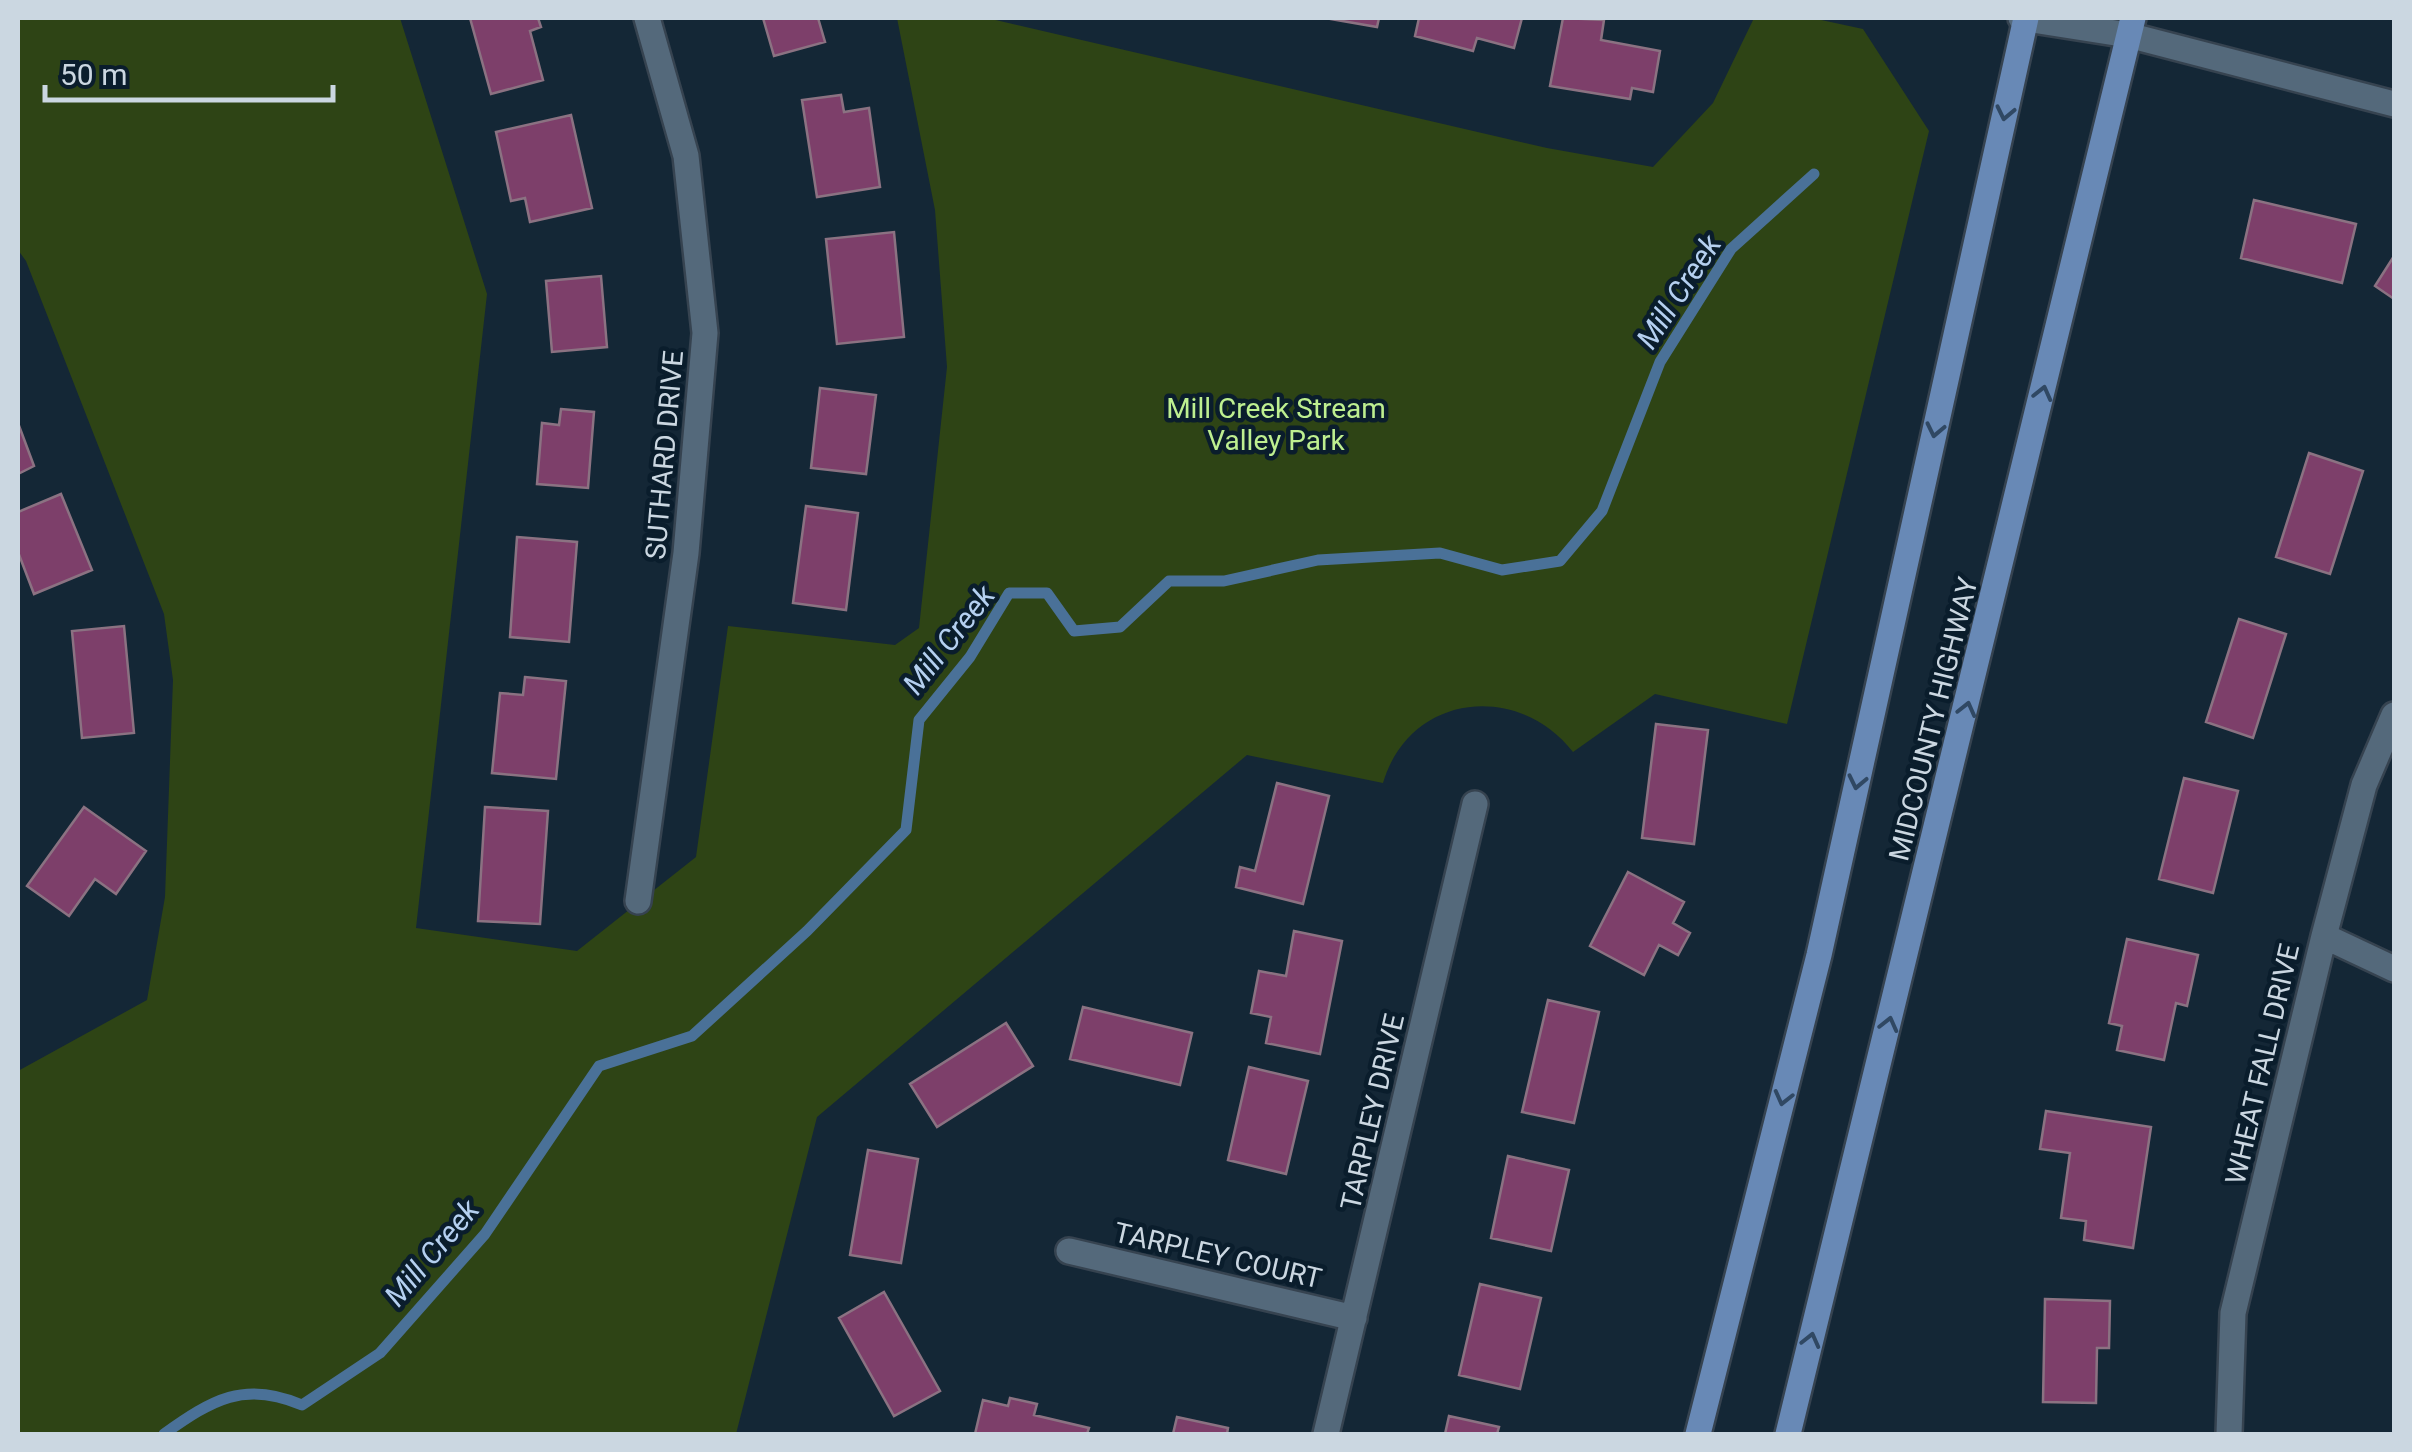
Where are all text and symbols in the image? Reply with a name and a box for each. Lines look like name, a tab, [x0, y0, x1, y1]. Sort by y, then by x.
scale bar	[45, 40, 332, 102]
text: 50 m	[60, 57, 127, 92]
one-way arrow	[1996, 104, 2017, 121]
water label: Mill Creek	[1629, 227, 1729, 355]
street label: SUTHARD DRIVE	[639, 349, 690, 561]
one-way arrow	[2031, 385, 2052, 402]
park label: Mill Creek Stream Valley Park	[1166, 392, 1386, 457]
one-way arrow	[1925, 421, 1946, 438]
street label: MIDCOUNTY HIGHWAY	[1882, 574, 1985, 864]
water label: Mill Creek	[895, 577, 1003, 701]
one-way arrow	[1955, 701, 1976, 718]
one-way arrow	[1848, 773, 1869, 790]
street label: WHEAT FALL DRIVE	[2219, 941, 2306, 1188]
street label: TARPLEY DRIVE	[1334, 1011, 1411, 1214]
one-way arrow	[1878, 1016, 1899, 1033]
one-way arrow	[1773, 1089, 1794, 1106]
water label: Mill Creek	[377, 1191, 487, 1313]
street label: TARPLEY COURT	[1111, 1216, 1325, 1295]
one-way arrow	[1799, 1332, 1820, 1349]

